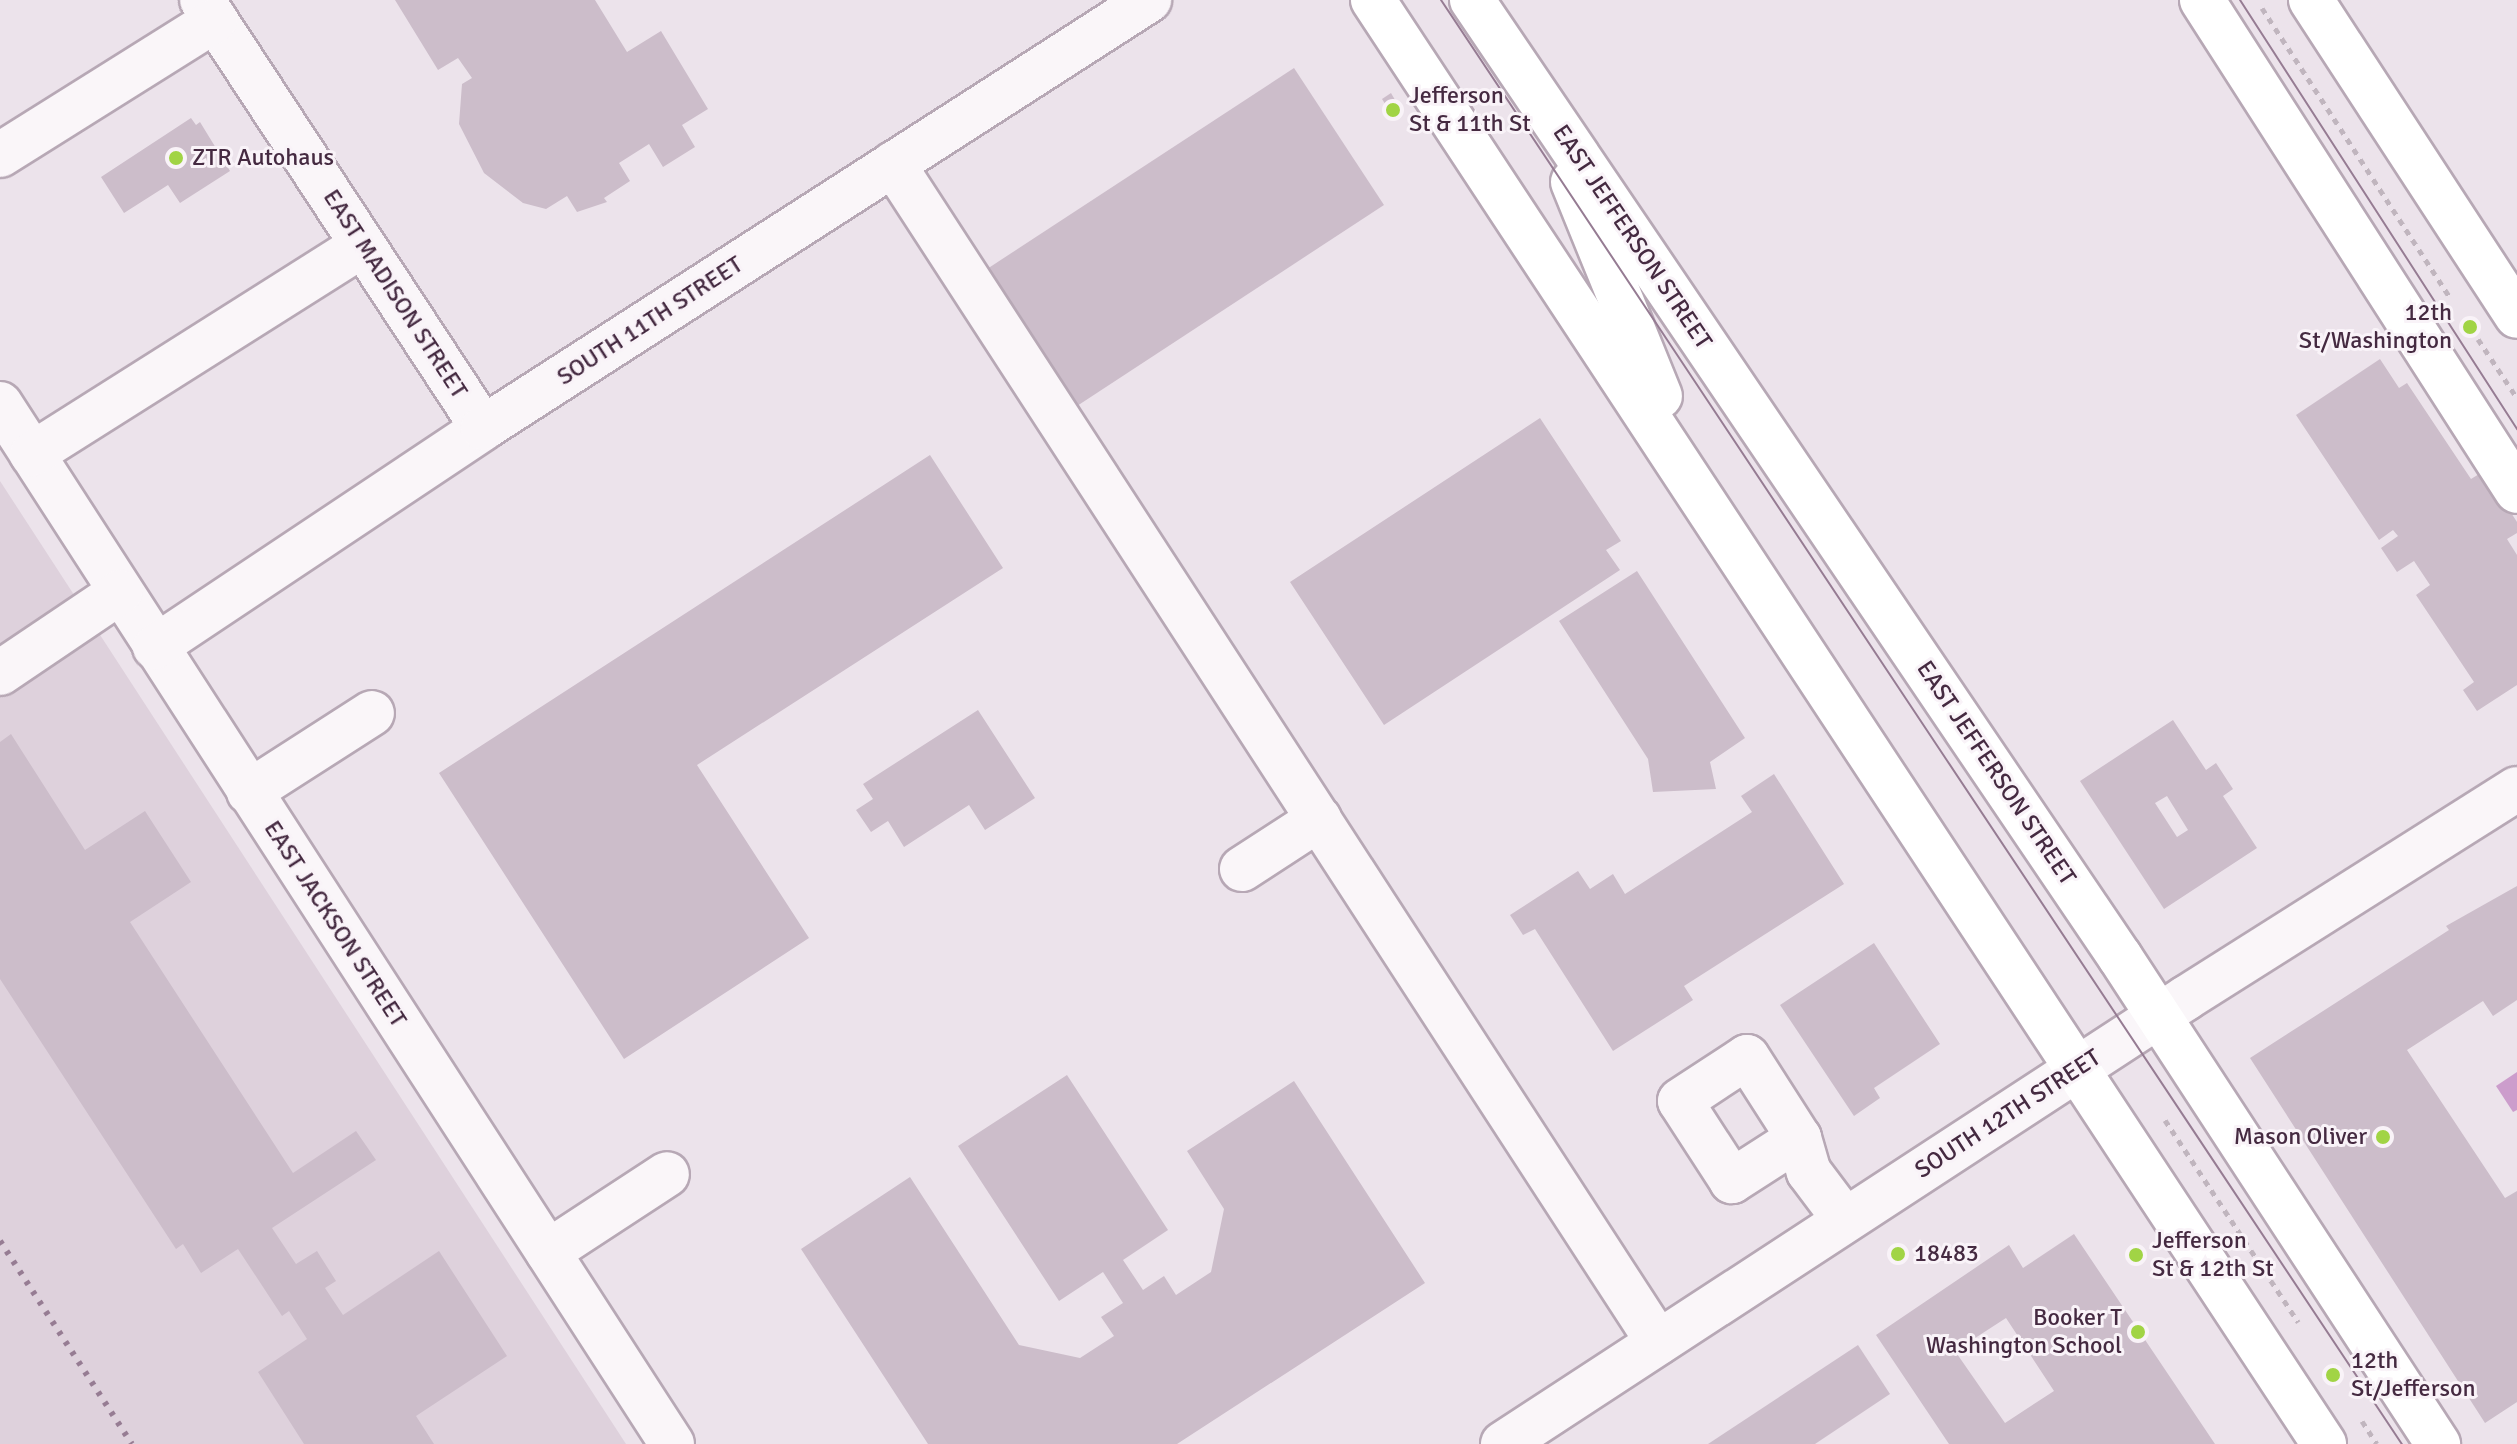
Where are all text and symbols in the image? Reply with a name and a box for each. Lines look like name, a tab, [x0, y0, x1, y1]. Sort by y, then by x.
place label: Jefferson St & 11th St	[1409, 82, 1531, 138]
marker: Jefferson St & 11th St	[1384, 101, 1402, 119]
street label: EAST JEFFERSON STREET	[1546, 120, 1718, 354]
place label: ZTR Autohaus	[192, 144, 334, 172]
marker: ZTR Autohaus	[167, 149, 185, 167]
street label: EAST MADISON STREET	[317, 184, 473, 404]
street label: SOUTH 11TH STREET	[552, 250, 748, 392]
place label: 12th St/Washington	[2299, 299, 2452, 355]
marker: 12th St/Washington	[2459, 316, 2481, 338]
street label: EAST JEFFERSON STREET	[1910, 656, 2082, 890]
street label: EAST JACKSON STREET	[258, 816, 412, 1032]
street label: SOUTH 12TH STREET	[1910, 1043, 2106, 1185]
place label: Mason Oliver	[2234, 1123, 2367, 1151]
marker: Mason Oliver	[2374, 1128, 2392, 1146]
place label: Jefferson St & 12th St	[2152, 1227, 2274, 1283]
place label: 18483	[1914, 1240, 1979, 1268]
marker: 18483	[1889, 1245, 1907, 1263]
marker: Jefferson St & 12th St	[2127, 1246, 2145, 1264]
place label: Booker T Washington School	[1926, 1304, 2122, 1360]
marker: Booker T Washington School	[2129, 1323, 2147, 1341]
place label: 12th St/Jefferson	[2351, 1347, 2476, 1403]
marker: 12th St/Jefferson	[2322, 1364, 2344, 1386]

